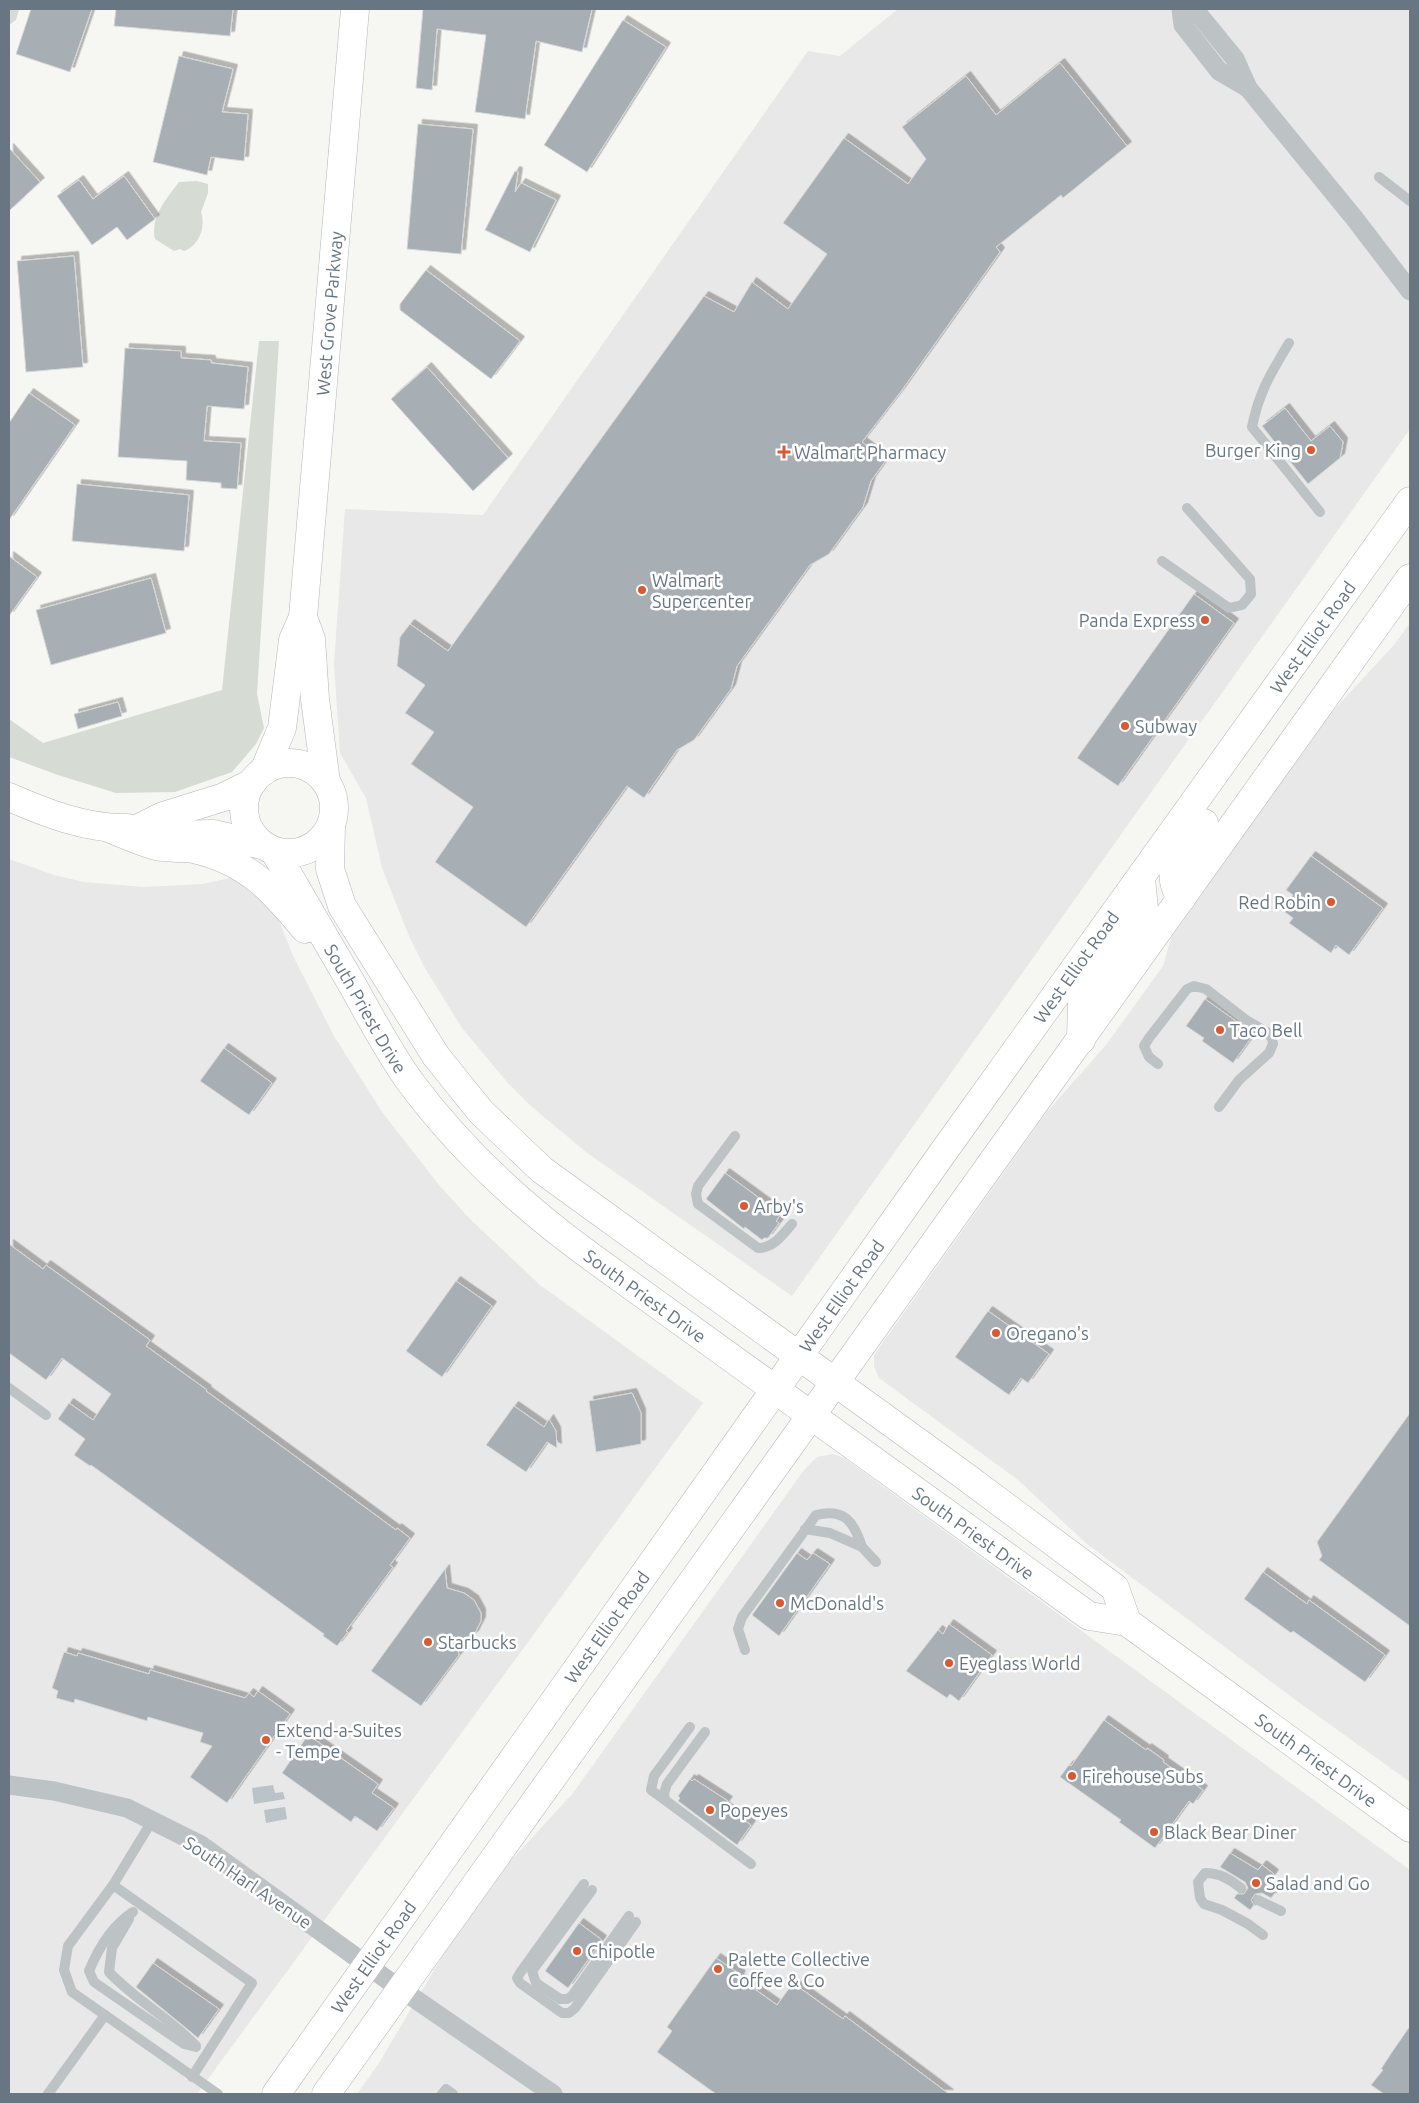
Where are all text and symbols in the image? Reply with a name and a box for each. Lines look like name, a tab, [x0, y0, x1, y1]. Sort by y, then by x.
street label: West Grove Parkway	[312, 230, 346, 397]
place label: Burger King	[1205, 440, 1301, 460]
place label: Walmart Pharmacy	[794, 442, 947, 462]
marker: Burger King	[1305, 444, 1317, 456]
marker: Walmart Pharmacy	[778, 446, 790, 458]
place label: Walmart Supercenter	[652, 570, 751, 611]
street label: West Elliot Road	[1266, 577, 1359, 697]
marker: Walmart Supercenter	[636, 584, 648, 596]
place label: Panda Express	[1079, 610, 1195, 630]
marker: Panda Express	[1199, 614, 1211, 626]
place label: Subway	[1135, 716, 1197, 736]
marker: Subway	[1119, 720, 1131, 732]
place label: Red Robin	[1238, 892, 1321, 912]
marker: Red Robin	[1325, 896, 1337, 908]
street label: West Elliot Road	[1029, 907, 1123, 1027]
street label: South Priest Drive	[321, 941, 411, 1077]
place label: Taco Bell	[1230, 1020, 1303, 1040]
marker: Taco Bell	[1214, 1024, 1226, 1036]
place label: Arby's	[754, 1196, 804, 1216]
marker: Arby's	[738, 1200, 750, 1212]
street label: West Elliot Road	[795, 1236, 888, 1356]
street label: South Priest Drive	[581, 1245, 710, 1346]
place label: Oregano's	[1006, 1323, 1089, 1343]
marker: Oregano's	[990, 1327, 1002, 1339]
street label: South Priest Drive	[909, 1482, 1038, 1583]
street label: West Elliot Road	[560, 1567, 653, 1687]
place label: McDonald's	[790, 1593, 884, 1613]
marker: McDonald's	[774, 1597, 786, 1609]
place label: Starbucks	[438, 1632, 517, 1652]
marker: Starbucks	[422, 1636, 434, 1648]
place label: Eyeglass World	[959, 1653, 1081, 1673]
marker: Eyeglass World	[943, 1657, 955, 1669]
street label: South Priest Drive	[1252, 1709, 1381, 1811]
place label: Extend-a-Suites - Tempe	[276, 1720, 402, 1761]
marker: Extend-a-Suites - Tempe	[260, 1734, 272, 1746]
place label: Firehouse Subs	[1082, 1766, 1204, 1786]
marker: Firehouse Subs	[1066, 1770, 1078, 1782]
place label: Popeyes	[720, 1800, 788, 1820]
marker: Popeyes	[704, 1804, 716, 1816]
place label: Black Bear Diner	[1164, 1822, 1297, 1842]
marker: Black Bear Diner	[1148, 1826, 1160, 1838]
street label: South Harl Avenue	[180, 1832, 316, 1932]
place label: Salad and Go	[1266, 1873, 1370, 1893]
marker: Salad and Go	[1250, 1877, 1262, 1889]
street label: West Elliot Road	[327, 1897, 420, 2017]
place label: Chipotle	[587, 1941, 655, 1961]
marker: Chipotle	[571, 1945, 583, 1957]
place label: Palette Collective Coffee & Co	[728, 1949, 870, 1990]
marker: Palette Collective Coffee & Co	[712, 1963, 724, 1975]

